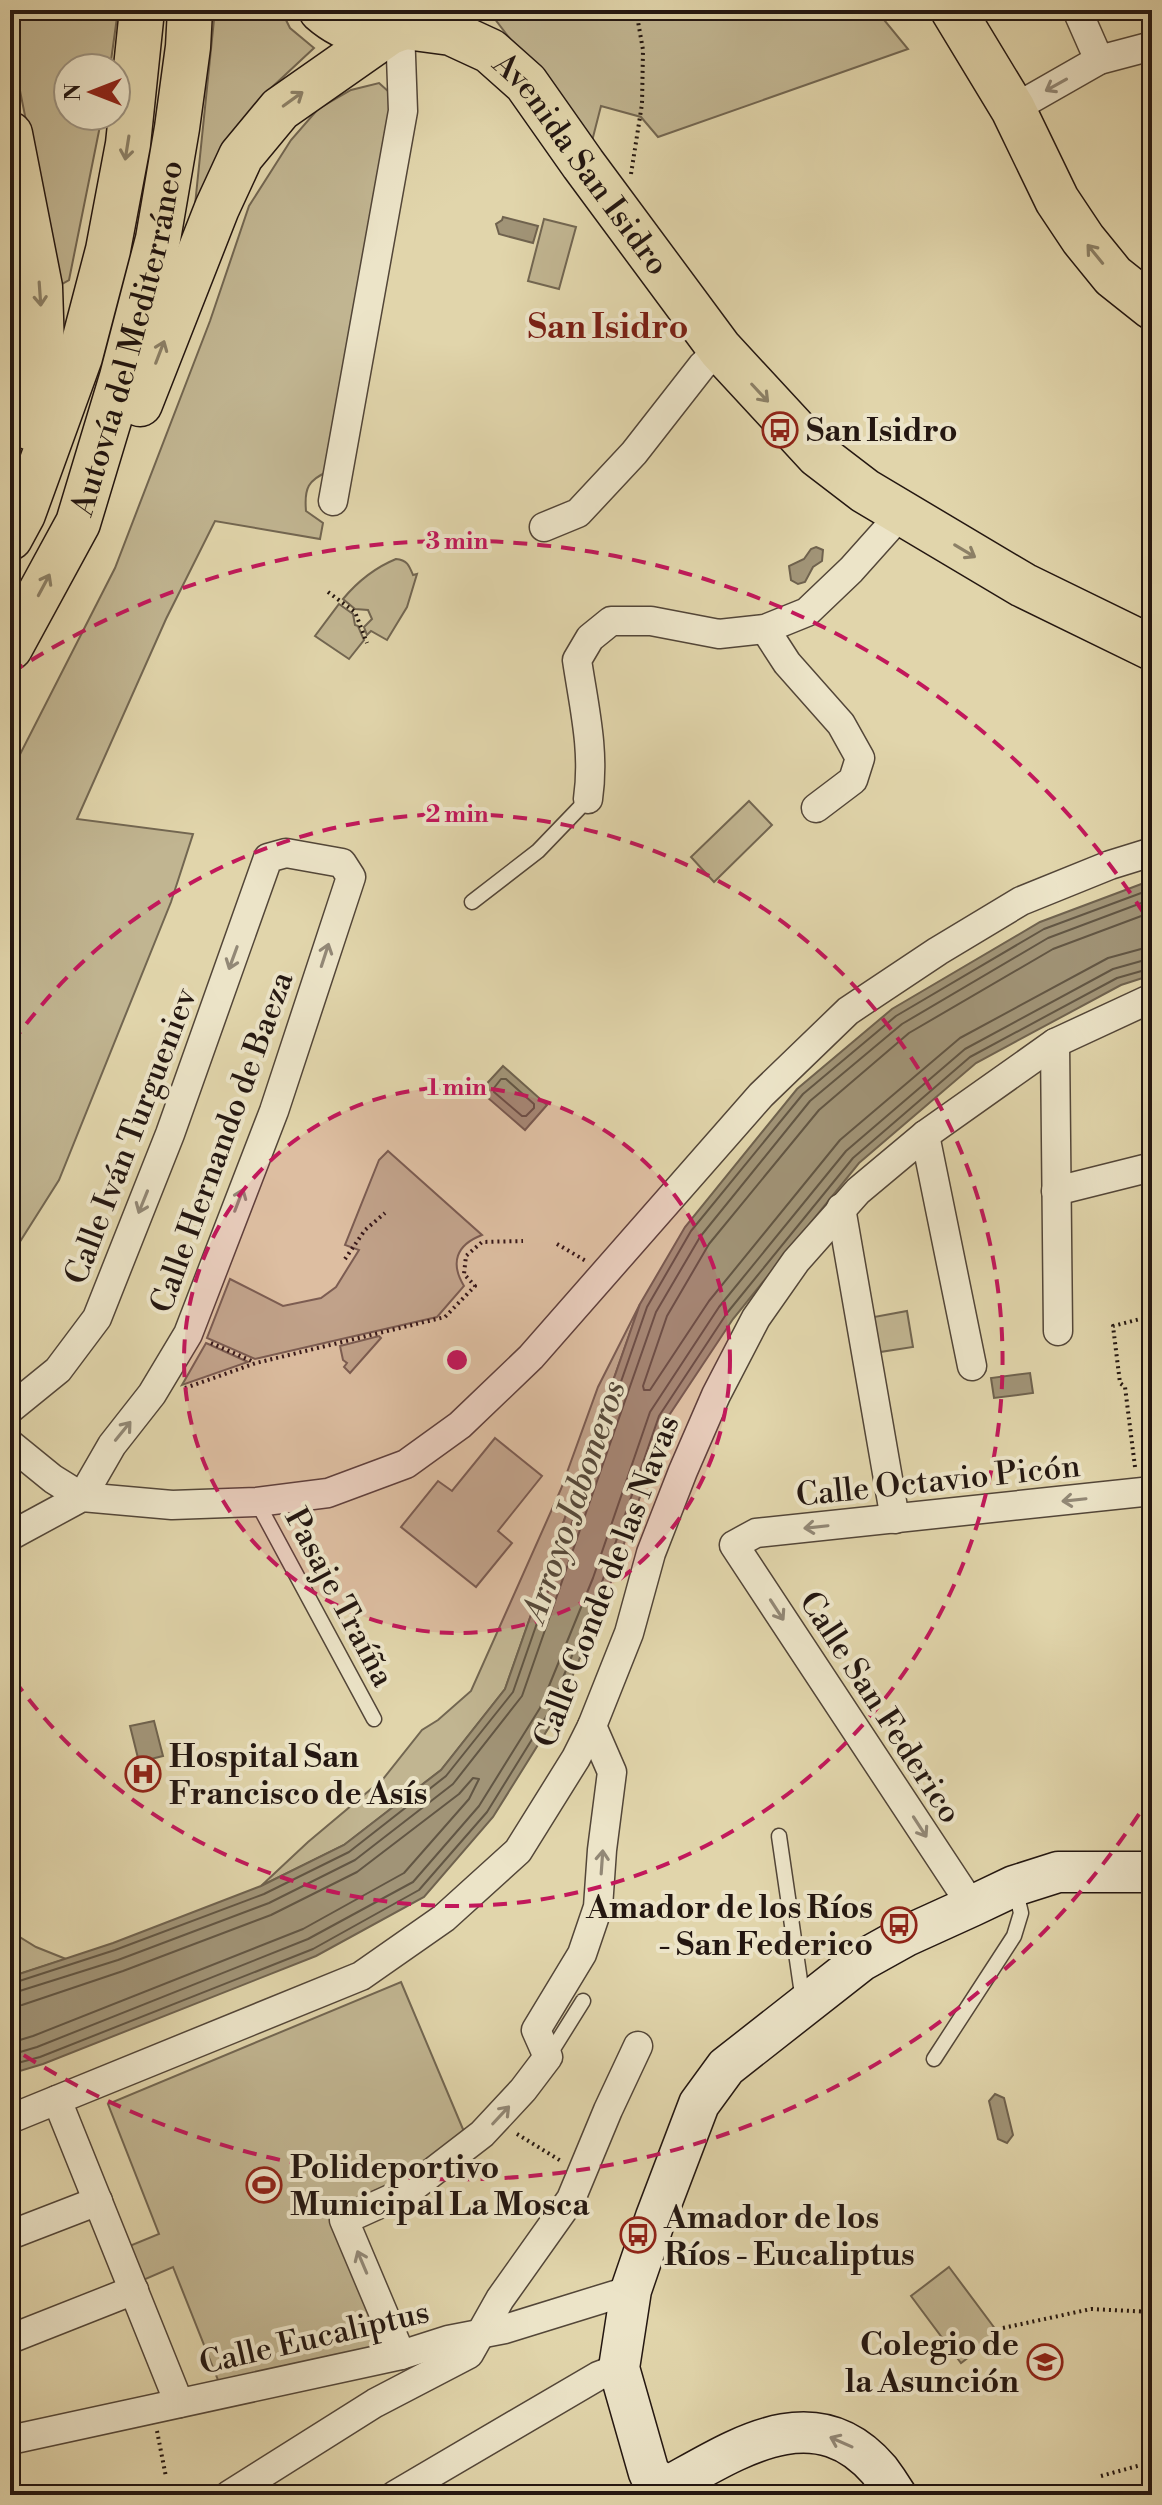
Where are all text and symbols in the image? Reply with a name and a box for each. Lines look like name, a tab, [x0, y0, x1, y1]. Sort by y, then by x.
street label: Avenida San Isidro	[484, 43, 677, 283]
north arrow	[52, 52, 132, 132]
one-way arrow	[1045, 77, 1068, 93]
text: N	[60, 83, 87, 101]
one-way arrow	[282, 90, 304, 107]
one-way arrow	[119, 135, 134, 160]
street label: Autovía del Mediterráneo	[62, 157, 192, 522]
one-way arrow	[1087, 244, 1104, 265]
one-way arrow	[33, 280, 48, 306]
district label: San Isidro	[527, 307, 689, 349]
one-way arrow	[154, 340, 168, 365]
one-way arrow	[751, 383, 769, 403]
bus stop icon: San Isidro	[761, 411, 799, 449]
place label: San Isidro	[806, 411, 958, 451]
text: 3 min	[426, 527, 489, 557]
one-way arrow	[953, 543, 976, 559]
one-way arrow	[37, 574, 52, 598]
text: 2 min	[425, 800, 489, 830]
one-way arrow	[319, 943, 334, 968]
one-way arrow	[224, 945, 239, 970]
street label: Calle Hernando de Baeza	[142, 965, 303, 1319]
street label: Calle Iván Turgueniev	[56, 982, 206, 1290]
text: 1 min	[427, 1073, 487, 1103]
one-way arrow	[233, 1188, 247, 1213]
one-way arrow	[135, 1189, 149, 1214]
centre of rings	[443, 1346, 471, 1374]
water label: Arroyo Jaboneros	[513, 1375, 636, 1632]
street label: Calle Conde de las Navas	[525, 1410, 689, 1753]
one-way arrow	[114, 1421, 132, 1441]
street label: Calle Octavio Picón	[794, 1446, 1082, 1516]
one-way arrow	[1062, 1492, 1088, 1507]
street label: Pasaje Traíña	[275, 1501, 403, 1694]
one-way arrow	[803, 1519, 830, 1534]
street label: Calle San Federico	[790, 1584, 970, 1831]
one-way arrow	[769, 1599, 785, 1621]
place label: Hospital San Francisco de Asís	[169, 1737, 427, 1814]
hospital icon: Hospital San Francisco de Asís	[124, 1755, 162, 1793]
one-way arrow	[912, 1816, 928, 1838]
one-way arrow	[595, 1849, 610, 1876]
place label: Amador de los Ríos - San Federico	[585, 1888, 873, 1965]
bus stop icon: Amador de los Ríos - San Federico	[880, 1906, 918, 1944]
one-way arrow	[491, 2105, 510, 2125]
place label: Polideportivo Municipal La Mosca	[290, 2148, 590, 2225]
sports icon: Polideportivo Municipal La Mosca	[245, 2166, 283, 2204]
place label: Amador de los Ríos - Eucaliptus	[663, 2198, 915, 2275]
bus stop icon: Amador de los Ríos - Eucaliptus	[619, 2216, 657, 2254]
one-way arrow	[353, 2250, 368, 2275]
street label: Calle Eucaliptus	[195, 2292, 433, 2384]
place label: Colegio de la Asunción	[845, 2325, 1019, 2402]
school or university icon: Colegio de la Asunción	[1026, 2343, 1064, 2381]
one-way arrow	[829, 2434, 853, 2449]

